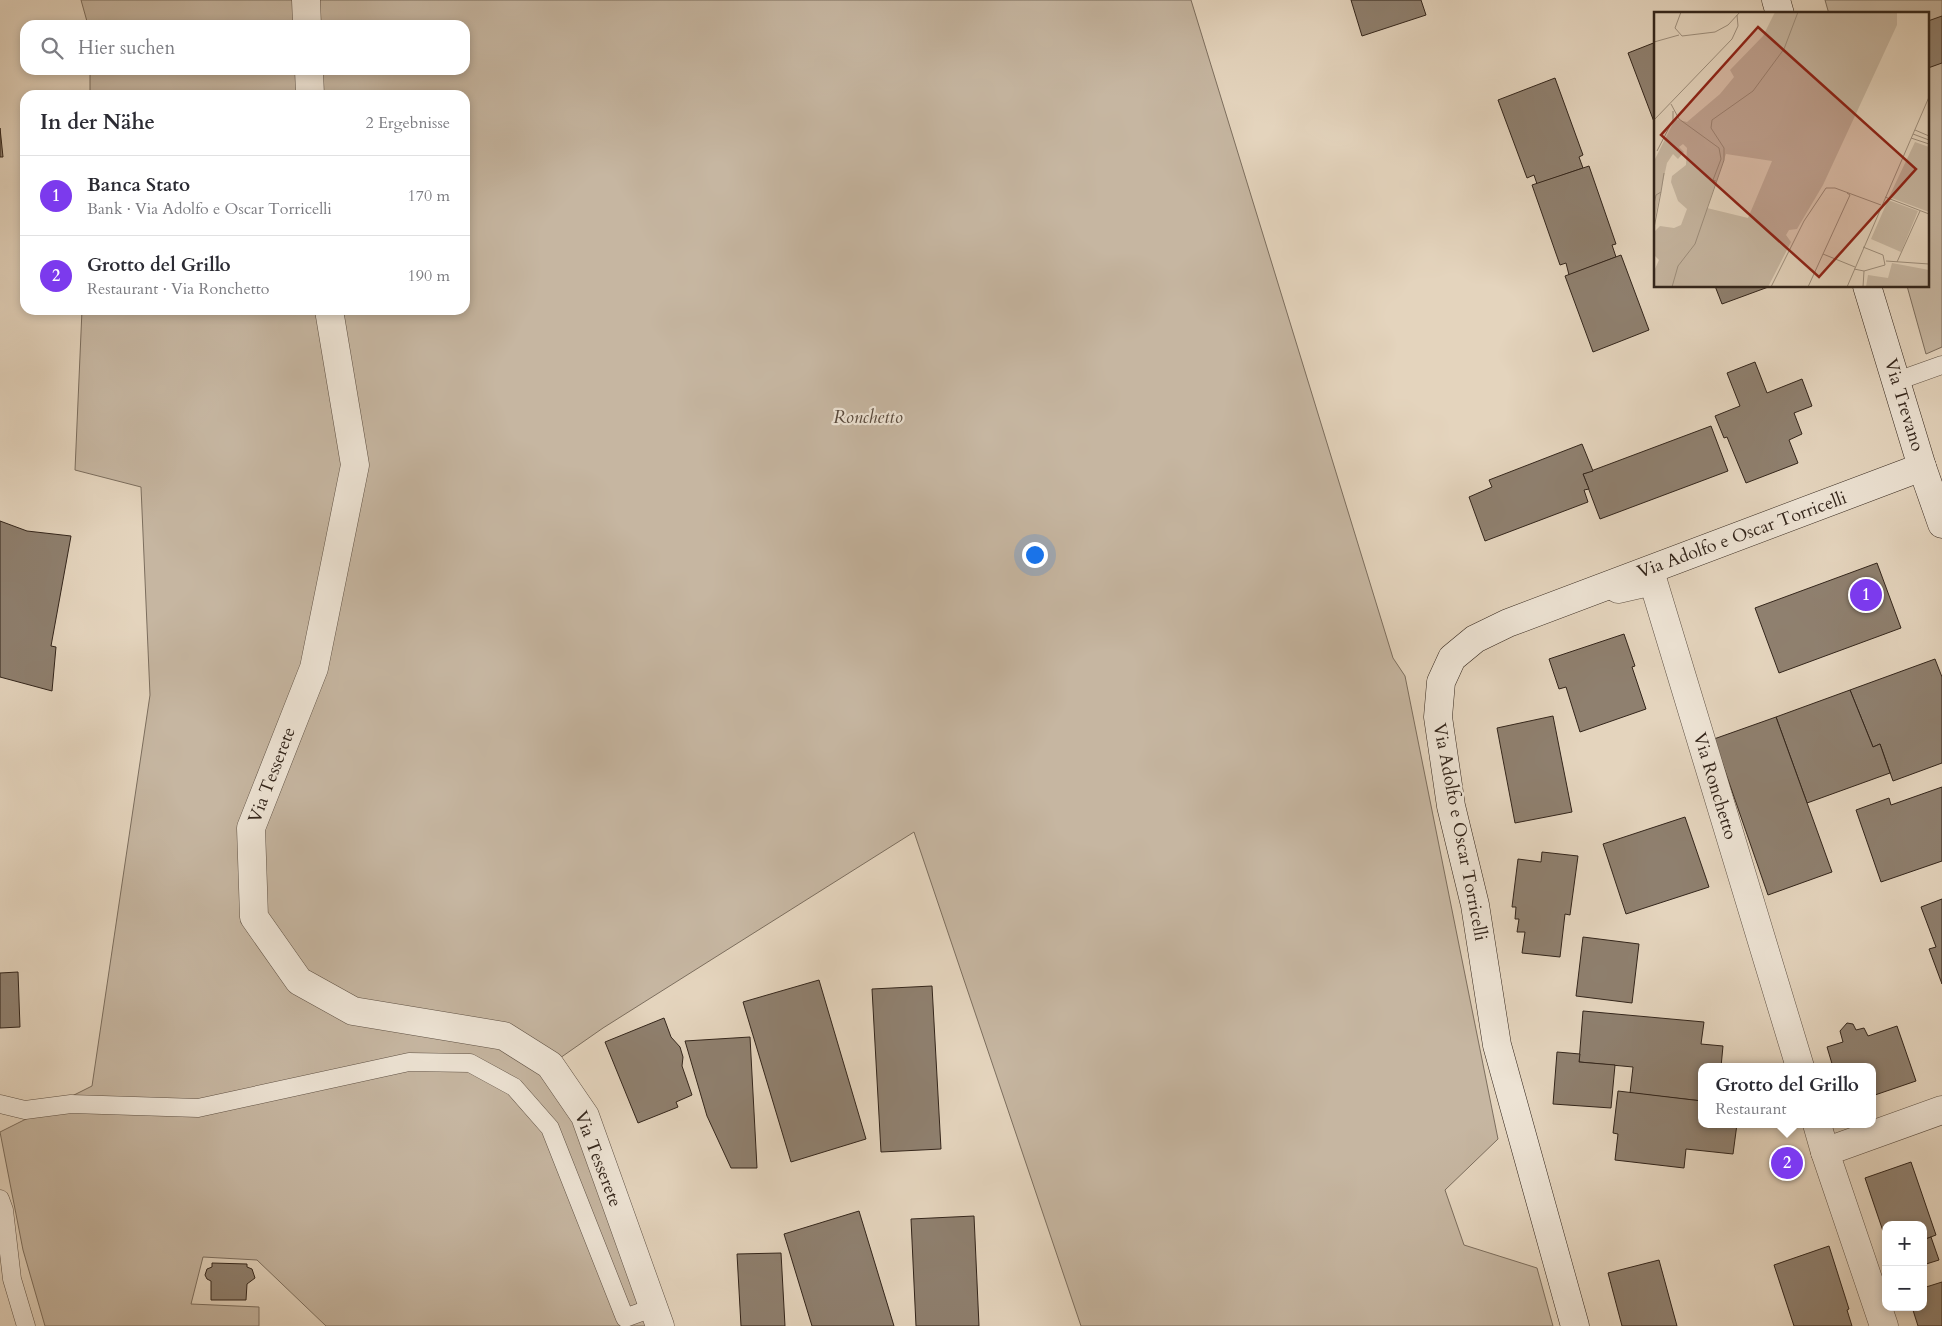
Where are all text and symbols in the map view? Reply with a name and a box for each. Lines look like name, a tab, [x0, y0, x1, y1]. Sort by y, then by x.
inset map	[1654, 12, 1930, 288]
search box	[20, 20, 470, 75]
icon: search	[38, 34, 66, 62]
text: Hier suchen	[78, 35, 175, 61]
text: In der Nähe	[40, 108, 155, 137]
text: 2 Ergebnisse	[365, 112, 450, 134]
text: Banca Stato	[87, 172, 190, 198]
text: 1	[52, 185, 60, 207]
text: 170 m	[408, 185, 450, 207]
text: Bank · Via Adolfo e Oscar Torricelli	[87, 198, 332, 220]
text: Grotto del Grillo	[87, 252, 231, 278]
text: 2	[52, 265, 60, 287]
text: 190 m	[408, 265, 450, 287]
text: Restaurant · Via Ronchetto	[87, 278, 269, 300]
street label: Via Trevano	[1878, 356, 1930, 455]
park label: Ronchetto	[833, 405, 903, 430]
street label: Via Adolfo e Oscar Torricelli	[1634, 485, 1850, 585]
your location	[1022, 542, 1048, 568]
pin: 1	[1850, 576, 1882, 614]
street label: Via Adolfo e Oscar Torricelli	[1427, 721, 1493, 943]
street label: Via Tesserete	[242, 723, 302, 827]
street label: Via Ronchetto	[1687, 729, 1743, 843]
popup	[1698, 1063, 1876, 1128]
text: Grotto del Grillo	[1715, 1072, 1859, 1098]
text: Restaurant	[1715, 1098, 1787, 1120]
street label: Via Tesserete	[568, 1107, 628, 1211]
pin: 2	[1771, 1144, 1803, 1182]
map controls	[1882, 1221, 1927, 1311]
button: +	[1882, 1221, 1927, 1266]
button: −	[1882, 1266, 1927, 1311]

